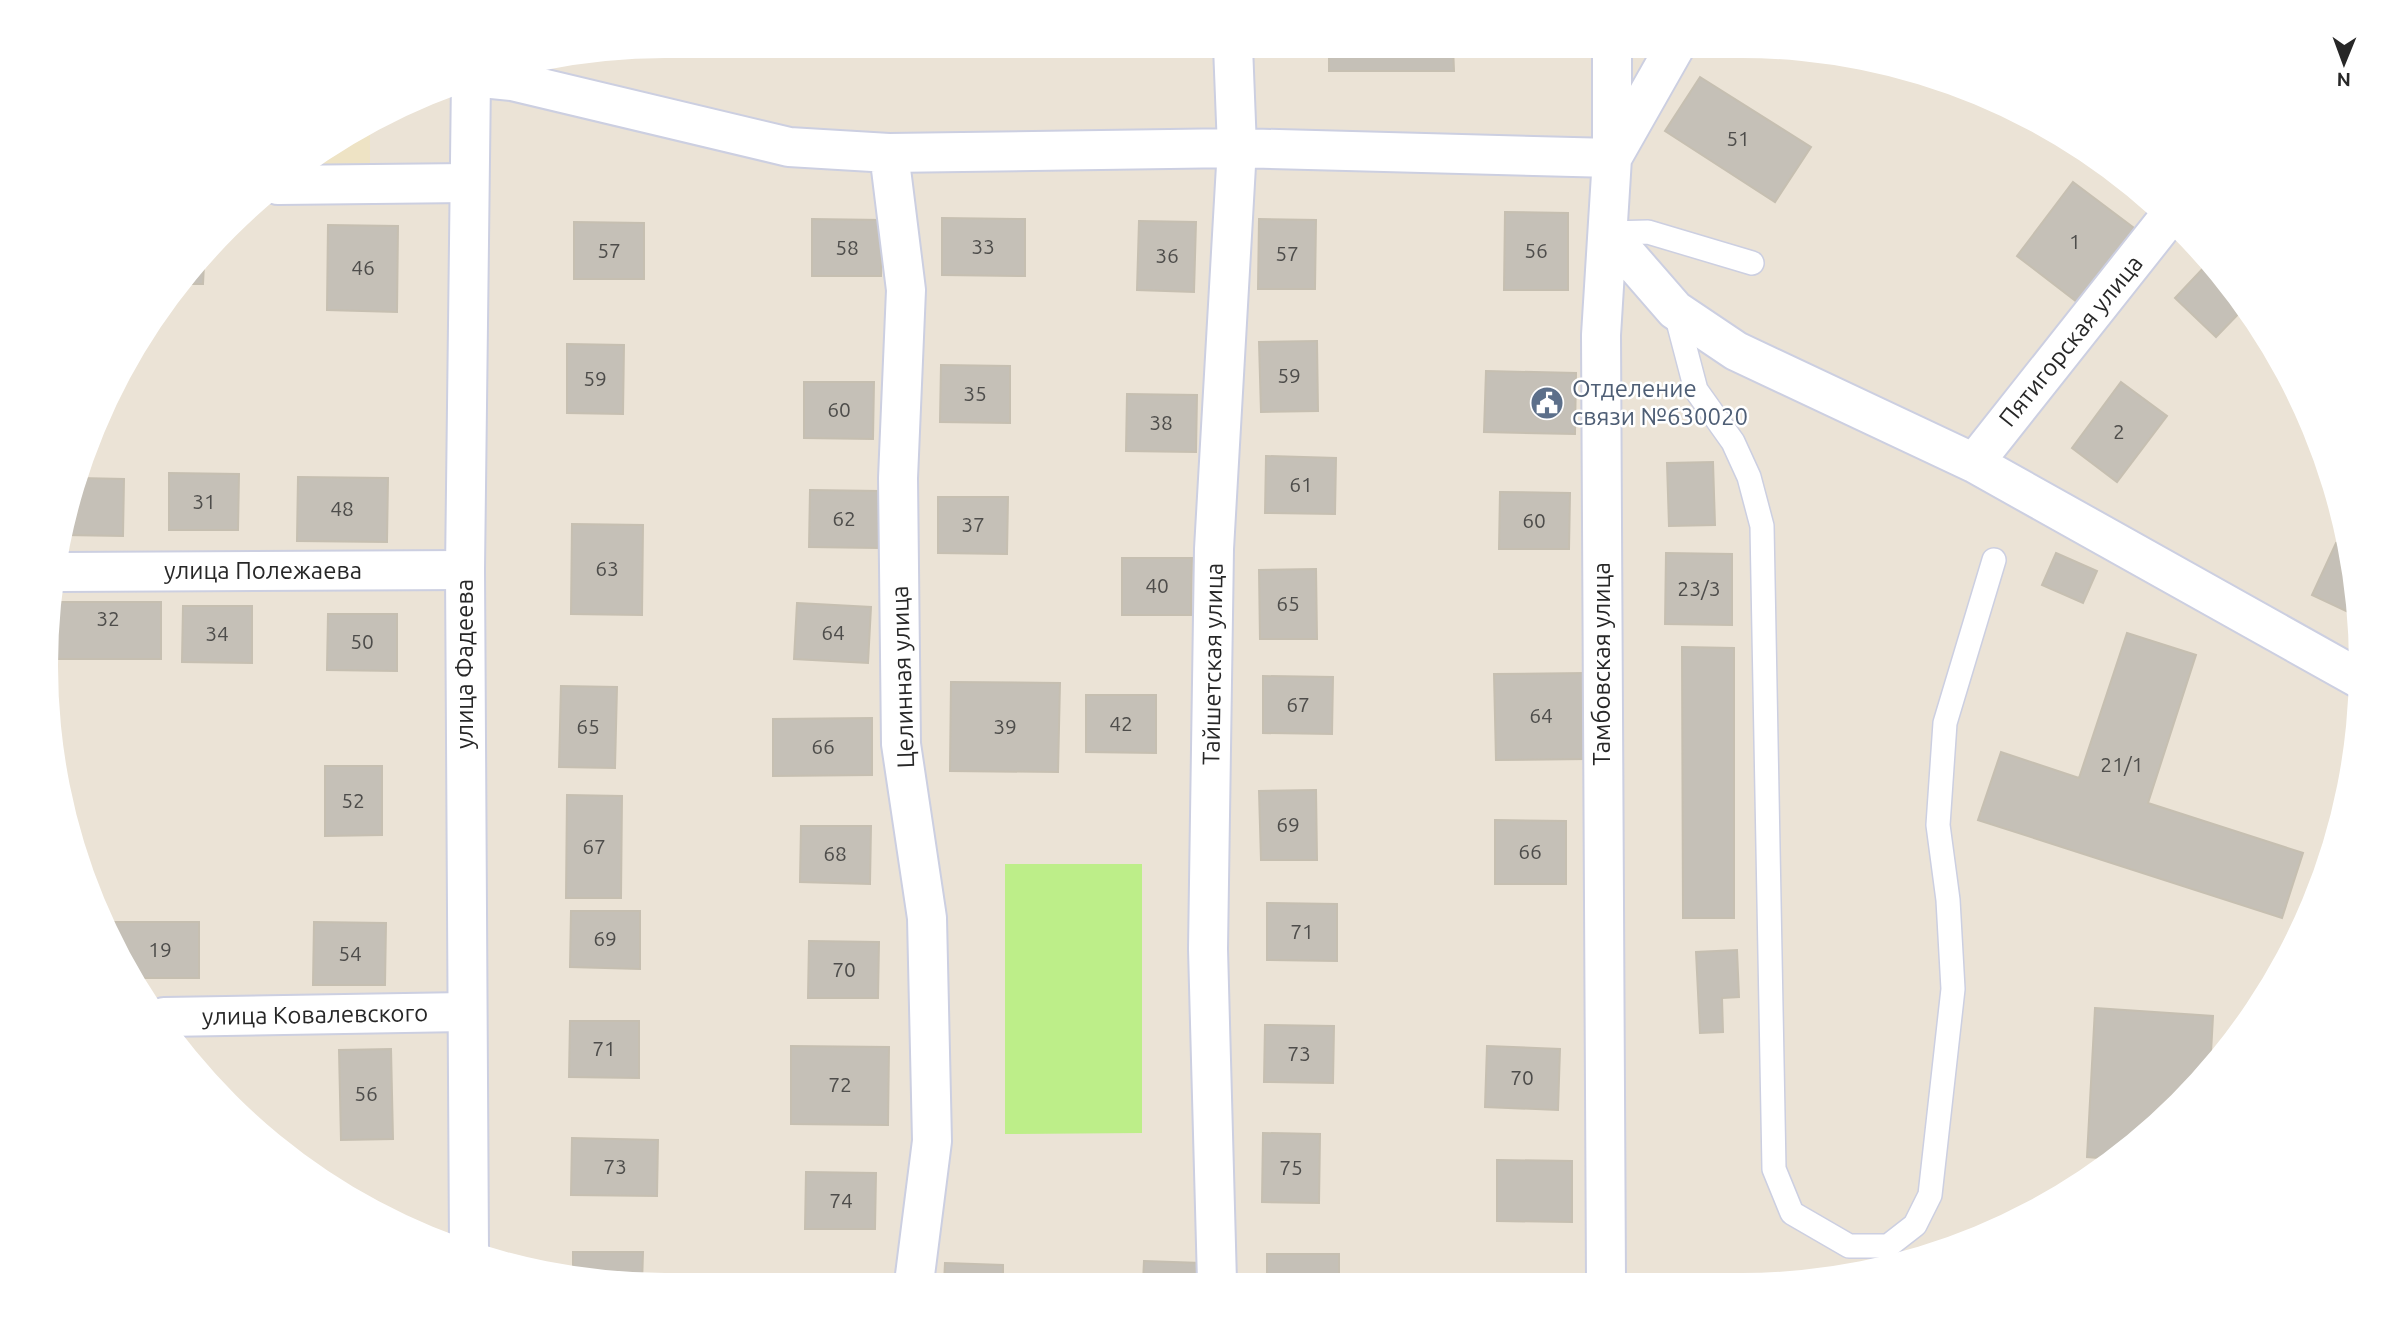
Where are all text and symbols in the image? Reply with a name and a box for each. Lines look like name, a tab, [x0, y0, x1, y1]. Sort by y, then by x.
north arrow	[2309, 28, 2379, 98]
text: N	[2336, 69, 2351, 91]
house number: 51	[1726, 126, 1750, 150]
house number: 1	[2069, 229, 2081, 253]
house number: 33	[971, 234, 995, 258]
house number: 58	[835, 235, 859, 259]
house number: 57	[597, 238, 621, 262]
house number: 56	[1524, 238, 1548, 262]
house number: 57	[1275, 241, 1299, 265]
house number: 36	[1155, 243, 1179, 267]
street label: Пятигорская улица	[1993, 250, 2148, 432]
house number: 46	[351, 255, 375, 279]
house number: 59	[1277, 363, 1301, 387]
house number: 59	[583, 366, 607, 390]
place label: Отделение связи №630020	[1572, 375, 1748, 430]
house number: 35	[963, 381, 987, 405]
public building icon: Отделение связи №630020	[1528, 384, 1566, 422]
house number: 60	[827, 397, 851, 421]
house number: 38	[1149, 410, 1173, 434]
house number: 2	[2113, 419, 2125, 443]
house number: 61	[1289, 472, 1313, 496]
house number: 31	[192, 489, 216, 513]
house number: 48	[330, 496, 354, 520]
house number: 62	[832, 506, 856, 530]
house number: 60	[1522, 508, 1546, 532]
house number: 37	[961, 512, 985, 536]
house number: 63	[595, 556, 619, 580]
street label: улица Полежаева	[164, 557, 362, 584]
street label: Тамбовская улица	[1588, 562, 1615, 766]
street label: Тайшетская улица	[1197, 563, 1228, 765]
house number: 40	[1145, 573, 1169, 597]
house number: 23/3	[1677, 576, 1721, 600]
street label: улица Фадеева	[451, 579, 478, 749]
street label: Целинная улица	[886, 585, 919, 769]
house number: 65	[1276, 591, 1300, 615]
house number: 32	[96, 606, 120, 630]
house number: 64	[821, 620, 845, 644]
house number: 34	[205, 621, 229, 645]
house number: 50	[350, 629, 374, 653]
house number: 67	[1286, 692, 1310, 716]
house number: 64	[1529, 703, 1553, 727]
house number: 42	[1109, 711, 1133, 735]
house number: 65	[576, 714, 600, 738]
house number: 39	[993, 714, 1017, 738]
house number: 66	[811, 734, 835, 758]
house number: 21/1	[2100, 752, 2144, 776]
house number: 52	[341, 788, 365, 812]
house number: 69	[1276, 812, 1300, 836]
house number: 67	[582, 834, 606, 858]
house number: 66	[1518, 839, 1542, 863]
house number: 68	[823, 841, 847, 865]
house number: 71	[1290, 919, 1314, 943]
house number: 69	[593, 926, 617, 950]
house number: 19	[148, 937, 172, 961]
house number: 54	[338, 941, 362, 965]
house number: 70	[832, 957, 856, 981]
street label: улица Ковалевского	[202, 999, 428, 1030]
house number: 71	[592, 1036, 616, 1060]
house number: 73	[1287, 1041, 1311, 1065]
house number: 70	[1510, 1065, 1534, 1089]
house number: 72	[828, 1072, 852, 1096]
house number: 56	[354, 1081, 378, 1105]
house number: 73	[603, 1154, 627, 1178]
house number: 75	[1279, 1155, 1303, 1179]
house number: 74	[829, 1188, 853, 1212]

